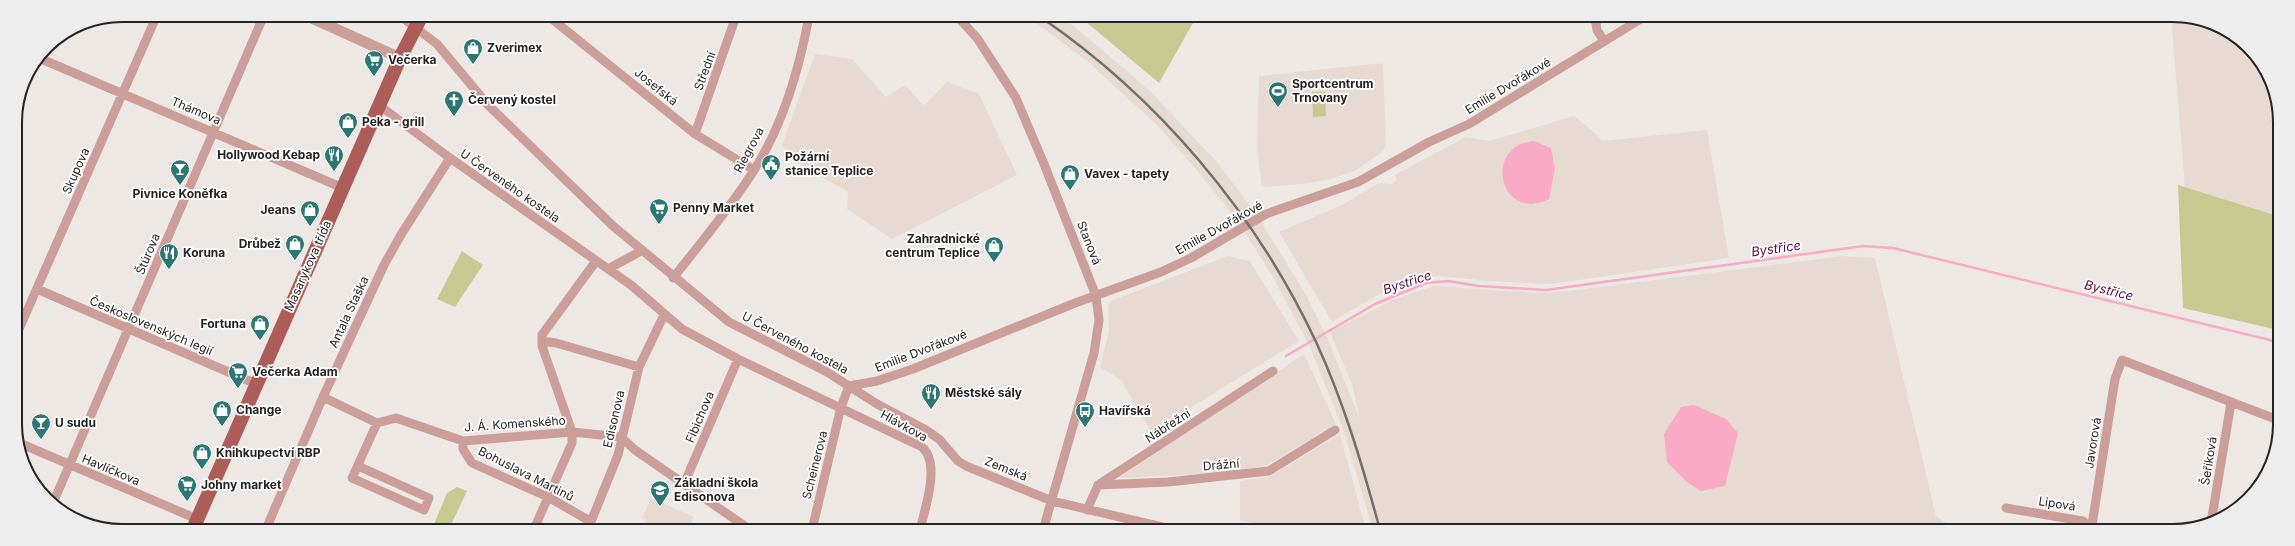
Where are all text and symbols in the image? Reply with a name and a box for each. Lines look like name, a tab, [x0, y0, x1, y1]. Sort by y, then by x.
shop icon: Zverimex	[462, 37, 484, 65]
place label: Zverimex	[487, 40, 542, 55]
supermarket icon: Večerka	[363, 49, 385, 77]
street label: Střední	[691, 49, 718, 92]
place label: Večerka	[388, 52, 437, 67]
street label: Emilie Dvořákové	[1462, 54, 1553, 117]
street label: Josefská	[632, 65, 681, 109]
place label: Sportcentrum Trnovany	[1292, 76, 1374, 105]
sports icon: Sportcentrum Trnovany	[1267, 80, 1289, 108]
church icon: Červený kostel	[443, 89, 465, 117]
place label: Červený kostel	[468, 92, 556, 107]
street label: Thámova	[169, 93, 223, 128]
shop icon: Peka - grill	[337, 111, 359, 139]
place label: Peka - grill	[362, 114, 424, 129]
street label: Riegrova	[730, 124, 767, 175]
restaurant icon: Hollywood Kebap	[323, 144, 345, 172]
street label: Skupova	[59, 145, 92, 196]
street label: U Červeného kostela	[458, 146, 563, 226]
place label: Hollywood Kebap	[217, 147, 320, 162]
place label: Požární stanice Teplice	[785, 149, 873, 178]
public building icon: Požární stanice Teplice	[760, 153, 782, 181]
bar icon: Pivnice Koněfka	[169, 158, 191, 186]
shop icon: Vavex - tapety	[1059, 163, 1081, 191]
place label: Vavex - tapety	[1084, 166, 1170, 181]
place label: Pivnice Koněfka	[133, 186, 227, 201]
supermarket icon: Penny Market	[648, 197, 670, 225]
street label: Emilie Dvořákové	[1173, 197, 1265, 258]
shop icon: Jeans	[299, 199, 321, 227]
place label: Penny Market	[673, 200, 755, 215]
place label: Jeans	[261, 202, 296, 217]
street label: Masarykova třída	[281, 218, 334, 314]
street label: Stanová	[1074, 219, 1105, 267]
street label: Štúrova	[132, 231, 163, 277]
place label: Zahradnické centrum Teplice	[885, 231, 980, 260]
shop icon: Drůbež	[284, 233, 306, 261]
shop icon: Zahradnické centrum Teplice	[983, 235, 1005, 263]
place label: Drůbež	[239, 236, 281, 251]
water label: Bystřice	[1750, 237, 1802, 259]
restaurant icon: Koruna	[158, 242, 180, 270]
place label: Koruna	[183, 245, 225, 260]
water label: Bystřice	[1381, 267, 1433, 297]
street label: Antala Staška	[325, 274, 372, 350]
water label: Bystřice	[2083, 276, 2135, 304]
street label: Československých legií	[87, 293, 215, 358]
street label: U Červeného kostela	[739, 308, 851, 377]
shop icon: Fortuna	[249, 313, 271, 341]
place label: Fortuna	[201, 316, 246, 331]
street label: Emilie Dvořákové	[873, 326, 969, 375]
supermarket icon: Večerka Adam	[227, 361, 249, 389]
place label: Večerka Adam	[252, 364, 338, 379]
restaurant icon: Městské sály	[920, 382, 942, 410]
place label: Městské sály	[945, 385, 1023, 400]
street label: Edisonova	[600, 389, 627, 449]
street label: Fibichova	[682, 389, 717, 445]
shop icon: Change	[211, 399, 233, 427]
bus stop icon: Havířská	[1074, 400, 1096, 428]
place label: Change	[236, 402, 282, 417]
place label: Havířská	[1099, 403, 1151, 418]
street label: Nábřežní	[1142, 405, 1193, 446]
street label: Hlávkova	[878, 406, 931, 445]
bar icon: U sudu	[30, 412, 52, 440]
street label: J. Á. Komenského	[464, 412, 566, 435]
place label: U sudu	[55, 415, 96, 430]
street label: Javorová	[2081, 416, 2104, 470]
street label: Scheinerova	[799, 429, 830, 501]
street label: Šeříková	[2197, 436, 2220, 486]
shop icon: Knihkupectví RBP	[191, 442, 213, 470]
street label: Bohuslava Martinů	[476, 443, 576, 504]
place label: Knihkupectví RBP	[216, 445, 321, 460]
street label: Havlíčkova	[80, 451, 143, 488]
street label: Zemská	[983, 453, 1030, 484]
street label: Drážní	[1202, 455, 1240, 474]
supermarket icon: Johny market	[176, 474, 198, 502]
place label: Základní škola Edisonova	[674, 475, 758, 504]
place label: Johny market	[201, 477, 282, 492]
school or university icon: Základní škola Edisonova	[649, 479, 671, 507]
street label: Lipová	[2037, 493, 2077, 514]

